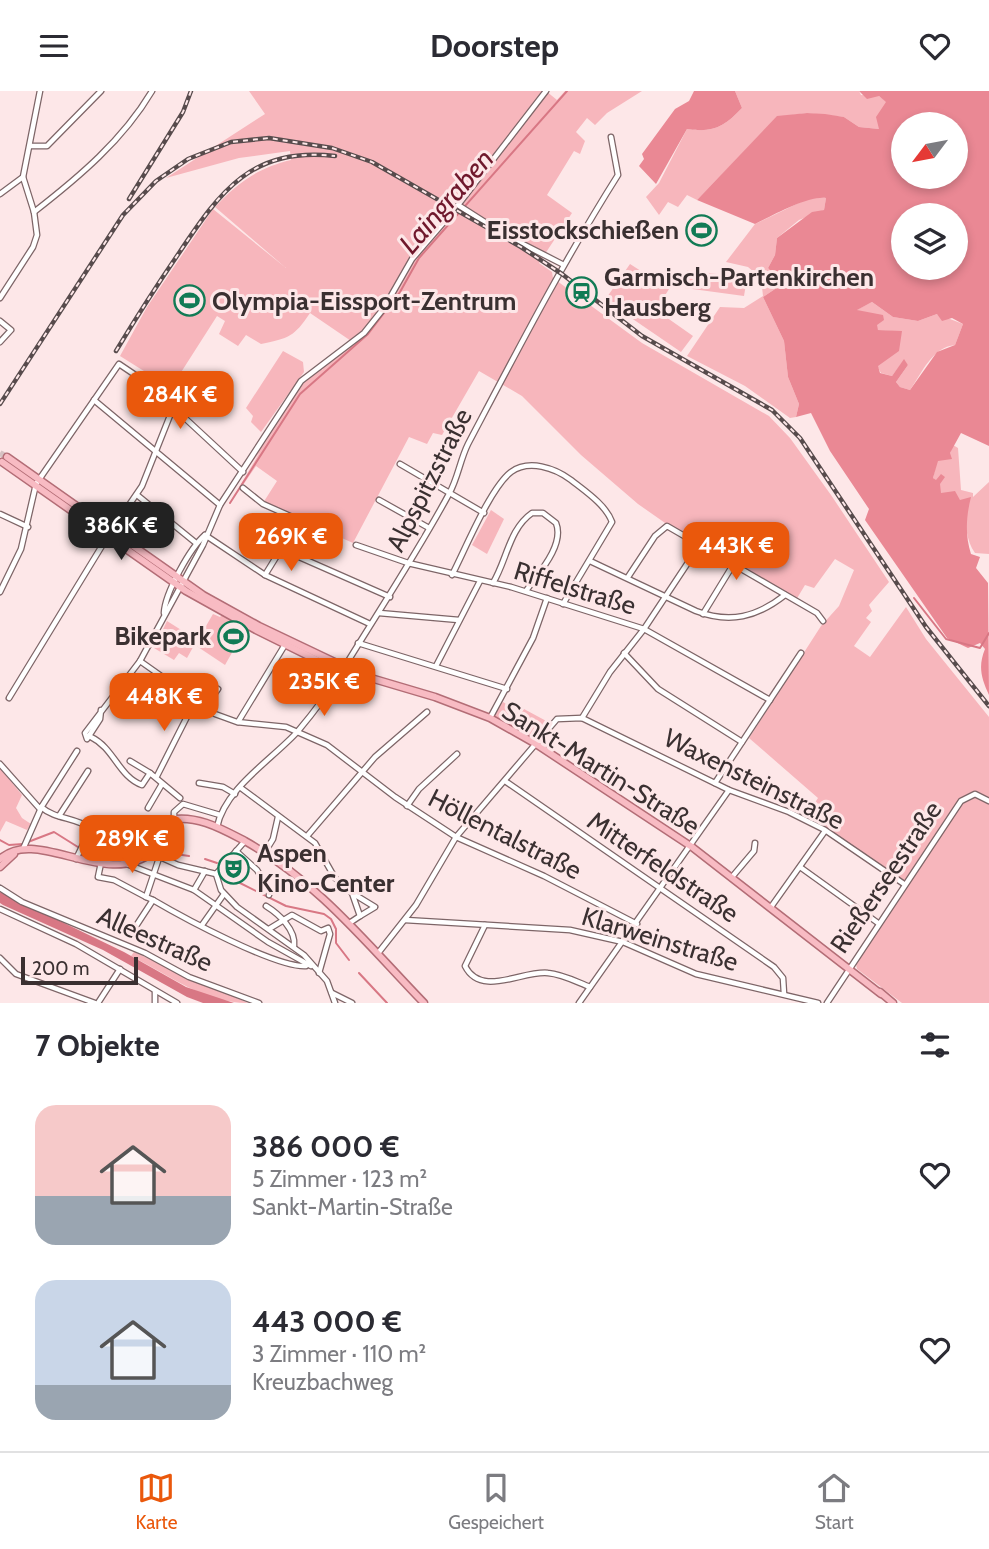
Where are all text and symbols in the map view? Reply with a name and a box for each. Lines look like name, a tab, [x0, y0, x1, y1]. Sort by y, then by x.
text: Doorstep	[430, 26, 559, 65]
icon: menu	[35, 27, 73, 65]
icon: heart	[916, 27, 954, 65]
north arrow	[891, 112, 968, 189]
map controls	[891, 112, 968, 280]
water label: Laingraben	[392, 142, 500, 260]
button: layers	[891, 203, 968, 280]
sports icon: Eisstockschießen	[685, 213, 719, 247]
place label: Eisstockschießen	[487, 214, 679, 246]
place label: Garmisch-Partenkirchen Hausberg	[604, 261, 874, 323]
station icon: Garmisch-Partenkirchen Hausberg	[564, 275, 598, 309]
sports icon: Olympia-Eissport-Zentrum	[172, 284, 206, 318]
place label: Olympia-Eissport-Zentrum	[212, 285, 516, 317]
pin: 284K €	[123, 371, 237, 431]
text: 284K €	[143, 380, 217, 408]
street label: Alpspitzstraße	[379, 403, 479, 557]
pin: 386K €	[64, 503, 178, 562]
text: 386K €	[84, 511, 158, 539]
pin: 269K €	[234, 513, 348, 573]
text: 269K €	[255, 522, 327, 550]
pin: 443K €	[679, 523, 793, 582]
text: 443K €	[698, 531, 774, 559]
street label: Riffelstraße	[510, 554, 640, 622]
sports icon: Bikepark	[217, 619, 251, 653]
place label: Bikepark	[114, 620, 211, 652]
pin: 235K €	[267, 659, 381, 718]
text: 235K €	[288, 667, 360, 695]
pin: 448K €	[107, 673, 221, 733]
text: 448K €	[126, 682, 202, 710]
street label: Sankt-Martin-Straße	[496, 694, 706, 842]
street label: Waxensteinstraße	[659, 721, 849, 837]
street label: Höllentalstraße	[423, 782, 587, 886]
street label: Rießerseestraße	[823, 795, 949, 959]
street label: Mitterfeldstraße	[581, 805, 745, 929]
pin: 289K €	[75, 815, 189, 875]
text: 289K €	[95, 824, 169, 852]
place label: Aspen Kino-Center	[257, 837, 395, 899]
theatre icon: Aspen Kino-Center	[217, 851, 251, 885]
street label: Alleestraße	[92, 899, 218, 979]
street label: Klarweinstraße	[578, 900, 742, 978]
scale bar	[21, 954, 138, 986]
text: 200 m	[32, 957, 89, 980]
icon: filters	[916, 1026, 954, 1064]
text: 7 Objekte	[35, 1027, 160, 1064]
text: 386 000 €	[252, 1128, 399, 1165]
icon: home	[91, 1133, 175, 1217]
icon: heart	[916, 1156, 954, 1194]
text: 5 Zimmer · 123 m²	[252, 1165, 427, 1193]
text: Sankt-Martin-Straße	[252, 1193, 453, 1221]
text: 443 000 €	[252, 1303, 402, 1340]
icon: home	[91, 1308, 175, 1392]
icon: heart	[916, 1331, 954, 1369]
text: 3 Zimmer · 110 m²	[252, 1340, 426, 1368]
text: Kreuzbachweg	[252, 1368, 393, 1396]
tab: Karte	[135, 1469, 177, 1534]
tab: Gespeichert	[448, 1469, 544, 1534]
tab: Start	[815, 1469, 854, 1534]

